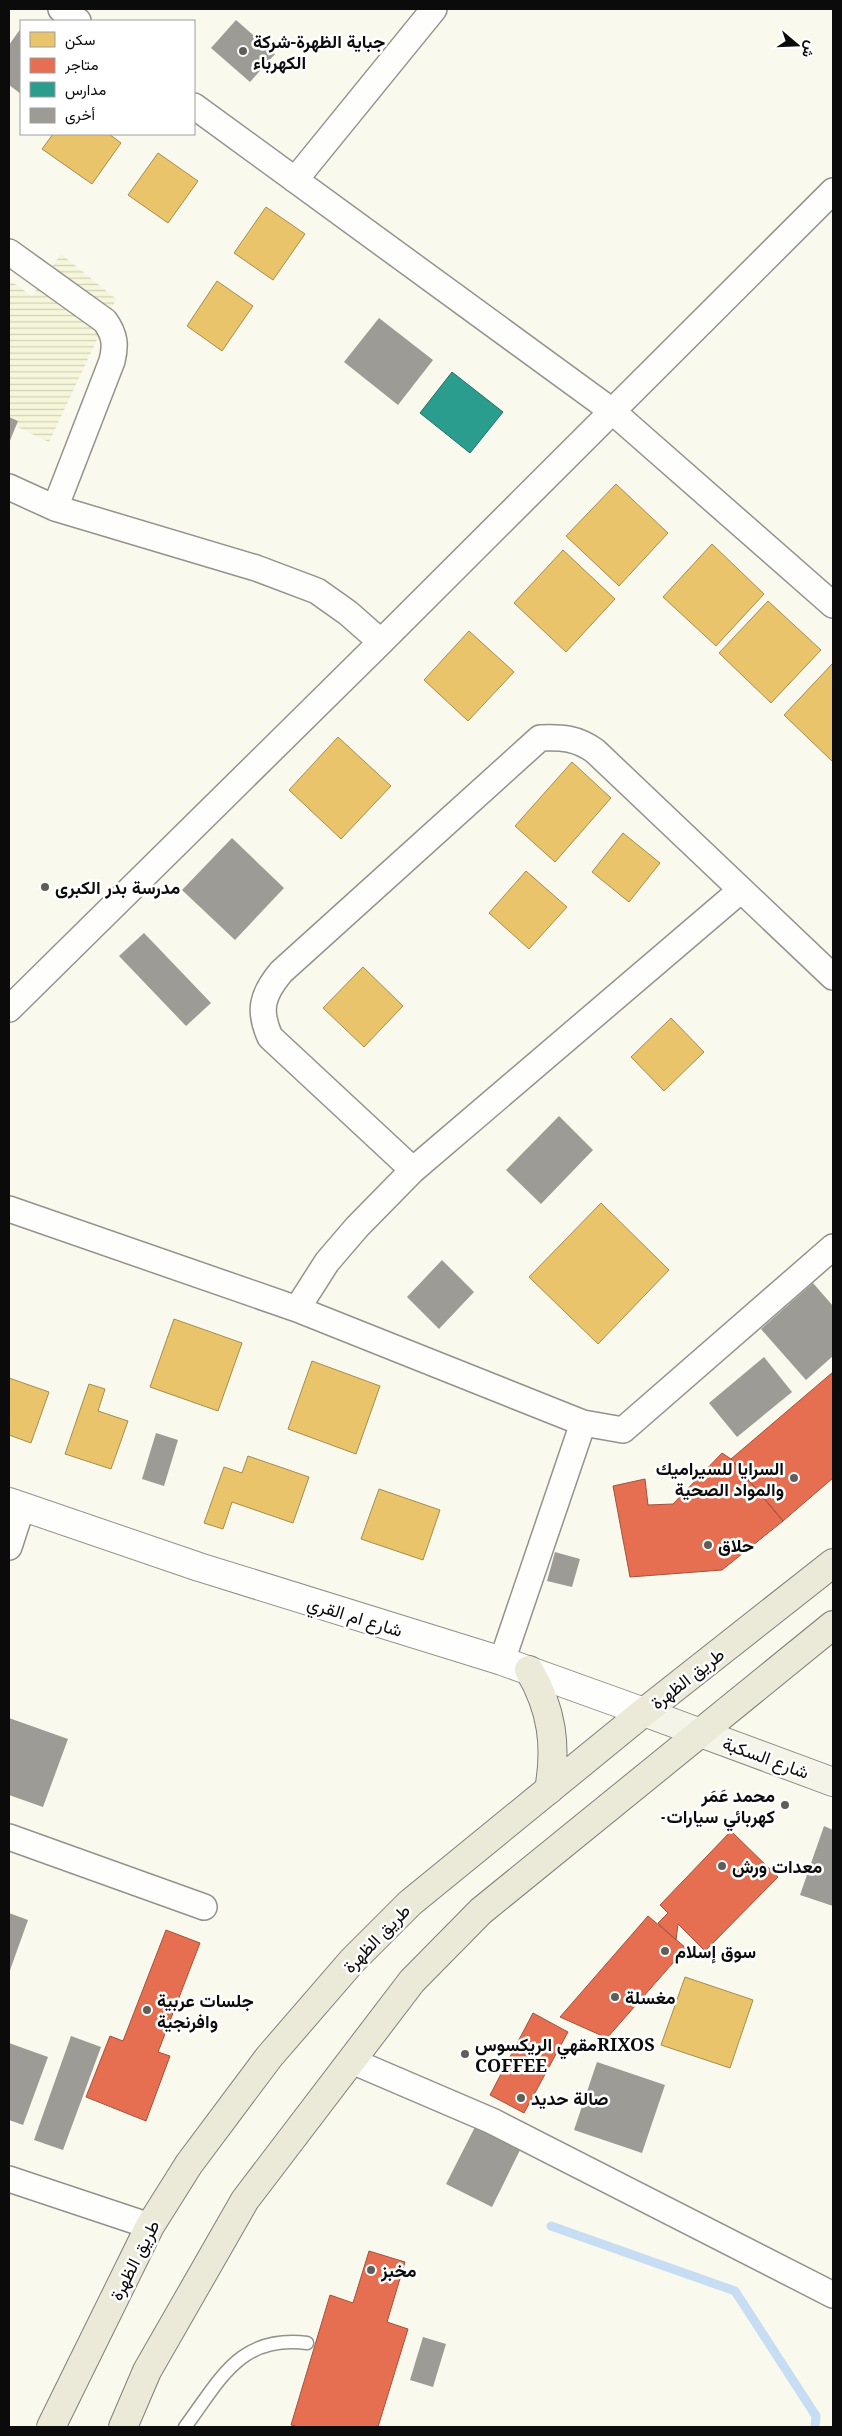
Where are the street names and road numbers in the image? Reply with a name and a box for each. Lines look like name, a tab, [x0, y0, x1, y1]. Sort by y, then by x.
street label: شارع ام القري	[303, 1590, 406, 1646]
street label: طريق الظهرة	[645, 1642, 729, 1714]
street label: شارع السكبة	[719, 1730, 812, 1785]
street label: طريق الظهرة	[337, 1898, 415, 1978]
street label: طريق الظهرة	[104, 2216, 164, 2304]

